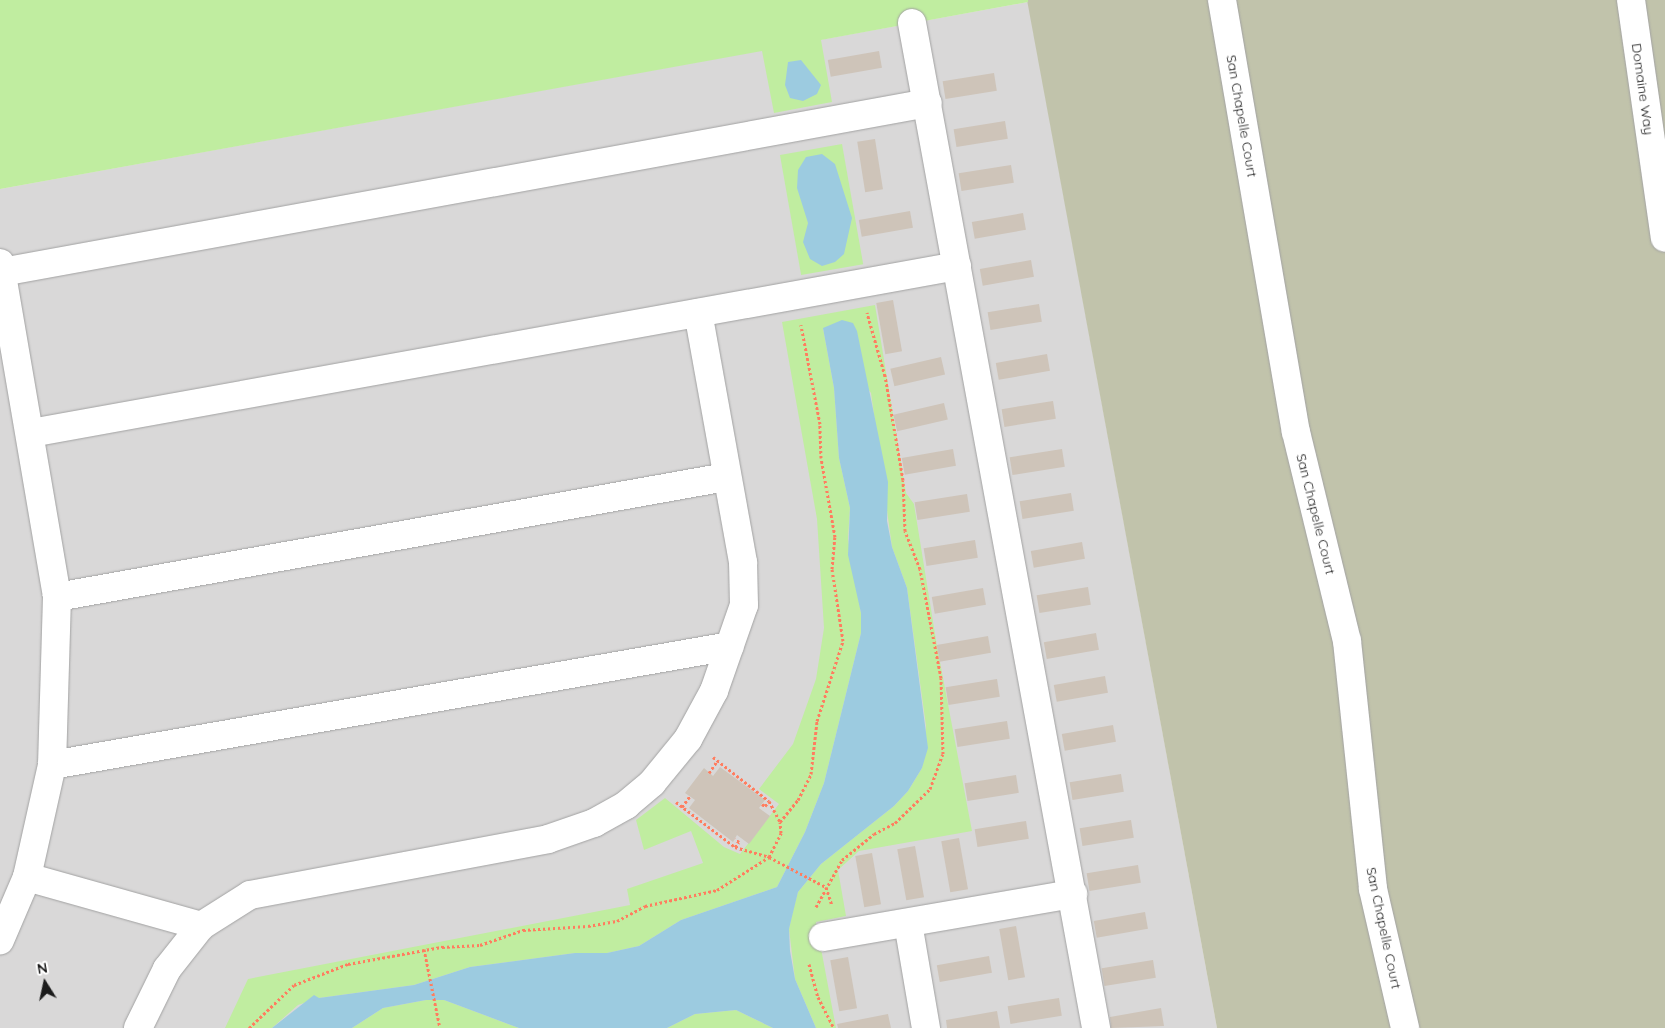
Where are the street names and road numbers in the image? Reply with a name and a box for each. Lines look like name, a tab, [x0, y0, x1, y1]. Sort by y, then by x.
street label: Domaine Way	[1628, 42, 1658, 136]
street label: San Chapelle Court	[1223, 53, 1261, 179]
street label: San Chapelle Court	[1293, 452, 1339, 576]
street label: San Chapelle Court	[1363, 866, 1405, 990]

